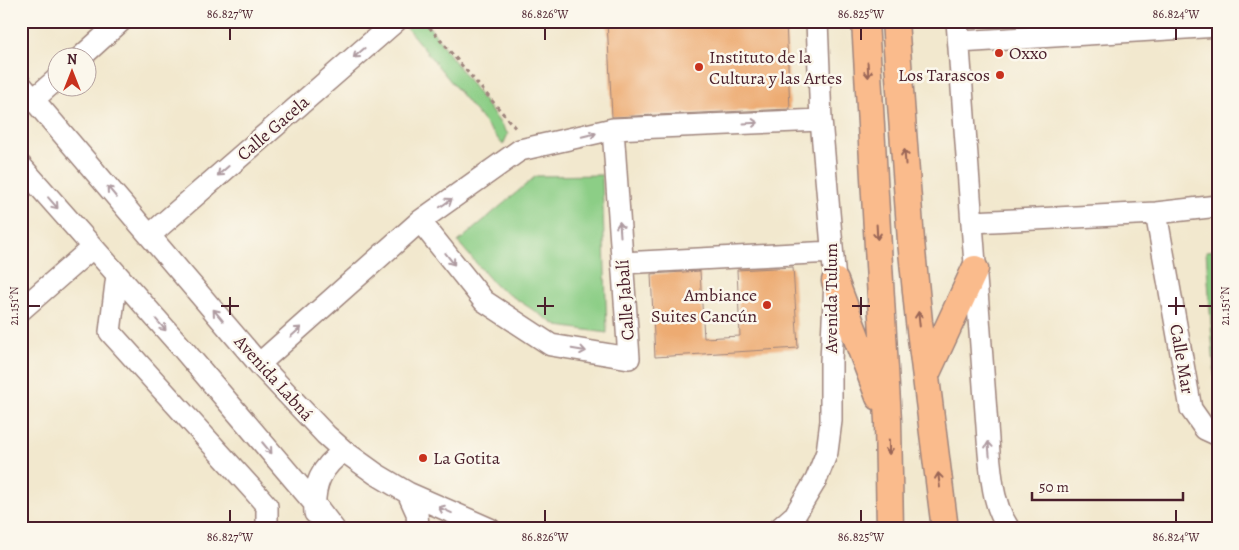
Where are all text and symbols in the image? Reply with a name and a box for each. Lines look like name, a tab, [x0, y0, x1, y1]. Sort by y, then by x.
text: 86.827°W	[207, 6, 254, 22]
text: 86.826°W	[522, 6, 569, 22]
text: 86.825°W	[838, 6, 885, 22]
text: 86.824°W	[1153, 6, 1200, 22]
place label: Oxxo	[1009, 41, 1047, 65]
place label: Instituto de la Cultura y las Artes	[709, 45, 842, 90]
one-way arrow	[353, 47, 366, 59]
marker: Oxxo	[993, 47, 1005, 59]
north arrow	[48, 48, 98, 98]
text: N	[67, 50, 77, 69]
marker: Instituto de la Cultura y las Artes	[693, 61, 705, 73]
one-way arrow	[863, 62, 872, 78]
place label: Los Tarascos	[898, 63, 990, 87]
marker: Los Tarascos	[994, 69, 1006, 81]
street label: Calle Gacela	[232, 90, 315, 166]
one-way arrow	[743, 119, 759, 128]
one-way arrow	[581, 130, 597, 139]
one-way arrow	[900, 150, 909, 166]
one-way arrow	[217, 166, 230, 177]
one-way arrow	[107, 185, 118, 198]
one-way arrow	[48, 196, 59, 209]
one-way arrow	[438, 198, 452, 208]
one-way arrow	[615, 222, 625, 238]
one-way arrow	[873, 224, 882, 240]
street label: Avenida Tulum	[819, 243, 843, 354]
one-way arrow	[445, 253, 456, 266]
street label: Calle Jabalí	[610, 259, 640, 341]
place label: Ambiance Suites Cancún	[651, 283, 757, 328]
text: 21.151°N	[6, 286, 22, 326]
text: 21.151°N	[1217, 286, 1233, 326]
marker: Ambiance Suites Cancún	[761, 299, 773, 311]
one-way arrow	[212, 309, 223, 322]
one-way arrow	[914, 311, 924, 327]
one-way arrow	[155, 318, 167, 331]
street label: Calle Mar	[1164, 322, 1200, 396]
one-way arrow	[289, 326, 302, 337]
street label: Avenida Labná	[228, 329, 319, 426]
one-way arrow	[571, 345, 587, 355]
one-way arrow	[884, 438, 894, 455]
one-way arrow	[261, 441, 272, 454]
one-way arrow	[984, 441, 994, 457]
place label: La Gotita	[433, 446, 501, 470]
marker: La Gotita	[417, 452, 429, 464]
scale bar	[1032, 470, 1183, 502]
one-way arrow	[934, 473, 944, 489]
text: 50 m	[1039, 477, 1069, 497]
one-way arrow	[438, 504, 453, 514]
text: 86.827°W	[207, 529, 254, 545]
text: 86.826°W	[522, 529, 569, 545]
text: 86.825°W	[838, 529, 885, 545]
text: 86.824°W	[1153, 529, 1200, 545]

